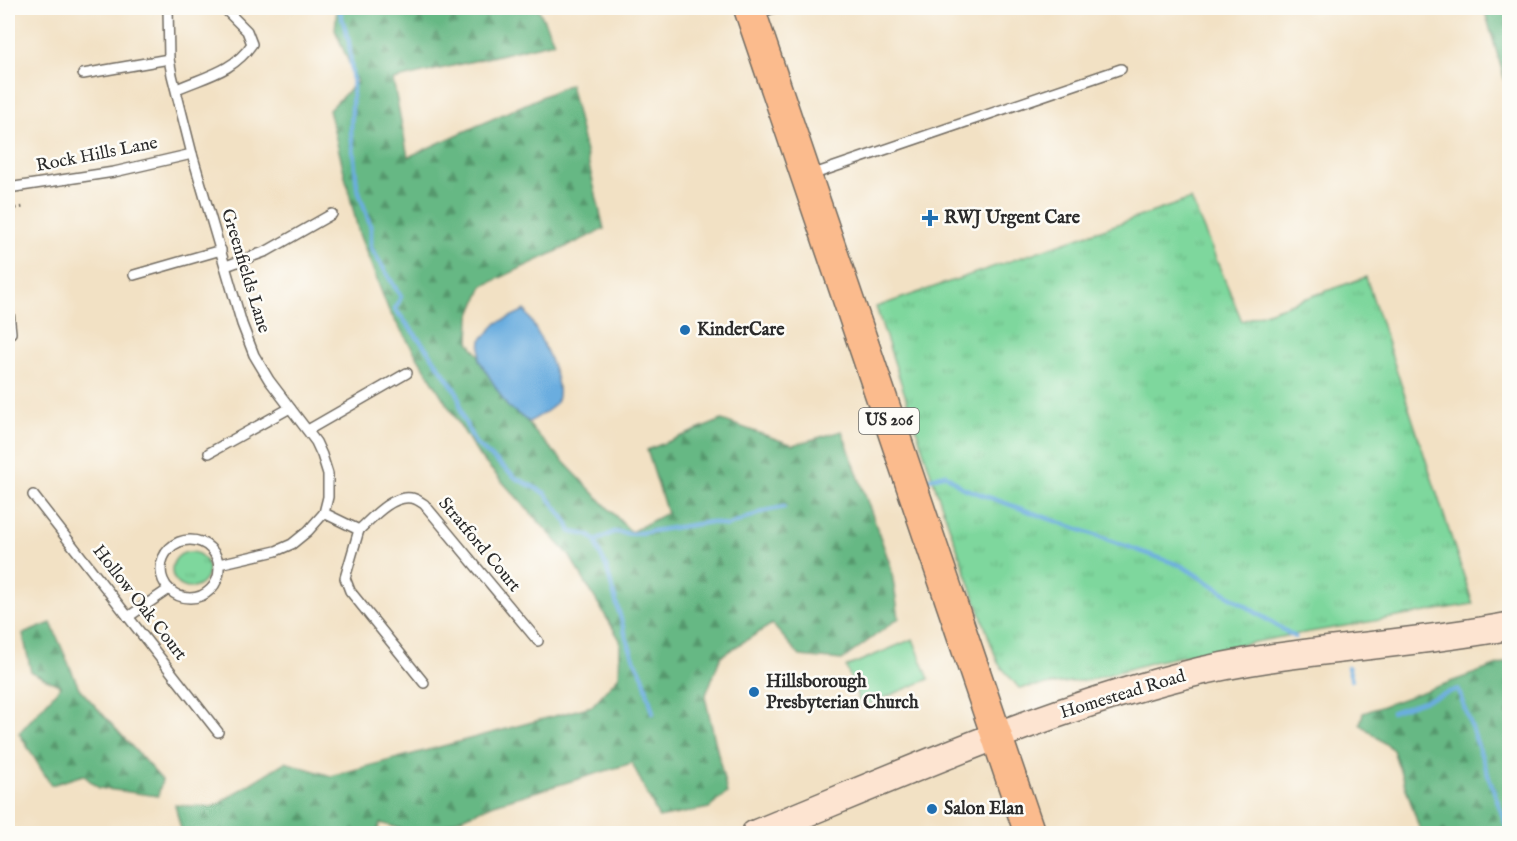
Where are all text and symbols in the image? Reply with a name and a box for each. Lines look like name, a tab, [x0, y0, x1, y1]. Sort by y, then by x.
street label: Rock Hills Lane	[34, 132, 160, 178]
street label: Greenfields Lane	[215, 206, 275, 336]
place label: RWJ Urgent Care	[944, 207, 1081, 230]
marker: RWJ Urgent Care	[921, 209, 939, 227]
place label: KinderCare	[697, 319, 785, 342]
marker: KinderCare	[678, 323, 692, 337]
road number: US 206	[859, 408, 919, 434]
street label: Stratford Court	[433, 493, 525, 597]
street label: Hollow Oak Court	[87, 540, 191, 666]
street label: Homestead Road	[1058, 665, 1189, 725]
place label: Hillsborough Presbyterian Church	[766, 671, 919, 715]
marker: Hillsborough Presbyterian Church	[747, 685, 761, 699]
place label: Salon Elan	[944, 798, 1024, 821]
marker: Salon Elan	[925, 802, 939, 816]

